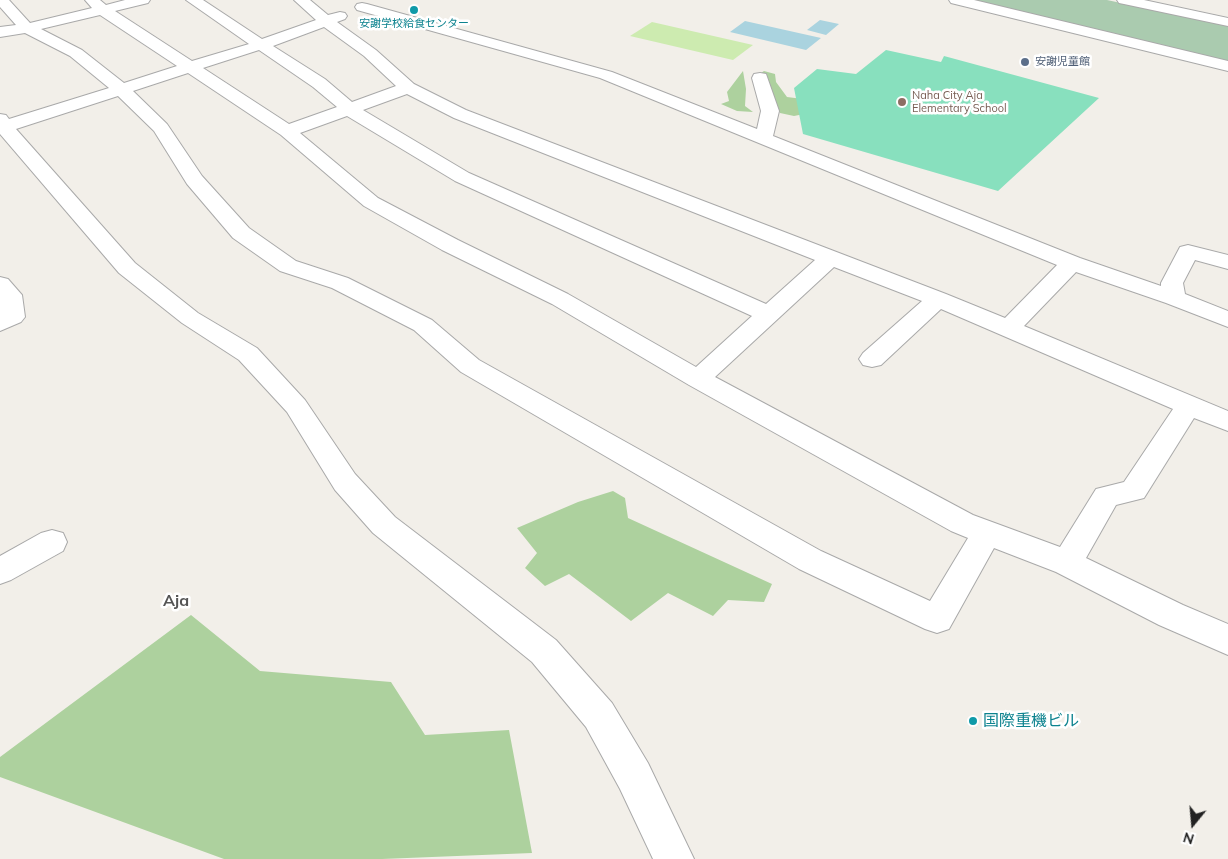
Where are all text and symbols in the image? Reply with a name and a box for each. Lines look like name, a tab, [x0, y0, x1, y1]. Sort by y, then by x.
marker: 安謝学校給食センター	[408, 4, 420, 16]
place label: 安謝学校給食センター	[359, 17, 469, 31]
place label: 安謝児童館	[1035, 55, 1090, 69]
marker: 安謝児童館	[1019, 56, 1031, 68]
place label: Naha City Aja Elementary School	[912, 89, 1007, 115]
marker: Naha City Aja Elementary School	[896, 96, 908, 108]
district label: Aja	[163, 591, 189, 611]
place label: 国際重機ビル	[983, 711, 1079, 731]
marker: 国際重機ビル	[967, 715, 979, 727]
north arrow	[1168, 799, 1218, 849]
text: N	[1181, 828, 1196, 849]

